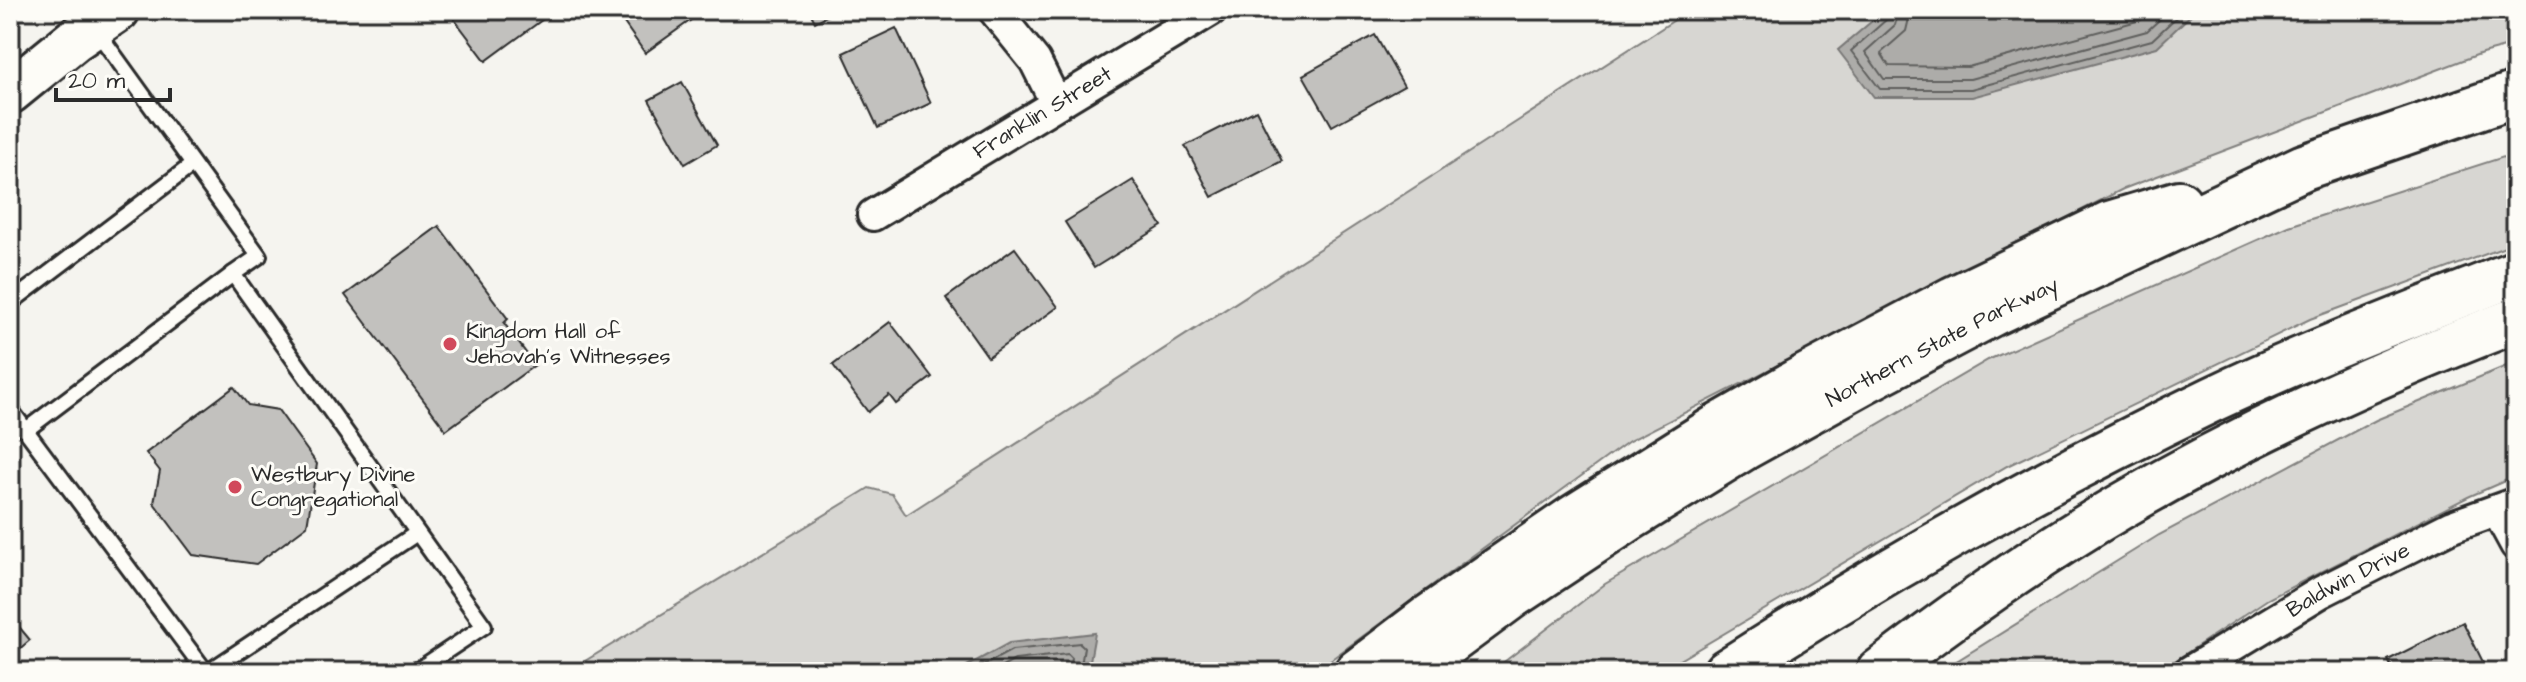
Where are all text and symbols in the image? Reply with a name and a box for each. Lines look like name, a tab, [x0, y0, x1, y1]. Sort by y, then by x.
scale bar	[56, 52, 170, 102]
street label: Franklin Street	[967, 58, 1118, 166]
text: 20 m	[68, 64, 125, 98]
street label: Northern State Parkway	[1820, 269, 2064, 415]
place label: Kingdom Hall of Jehovah's Witnesses	[466, 316, 671, 372]
marker: Kingdom Hall of Jehovah's Witnesses	[441, 335, 459, 353]
place label: Westbury Divine Congregational	[251, 459, 415, 516]
marker: Westbury Divine Congregational	[226, 478, 244, 496]
street label: Baldwin Drive	[2280, 534, 2415, 625]

